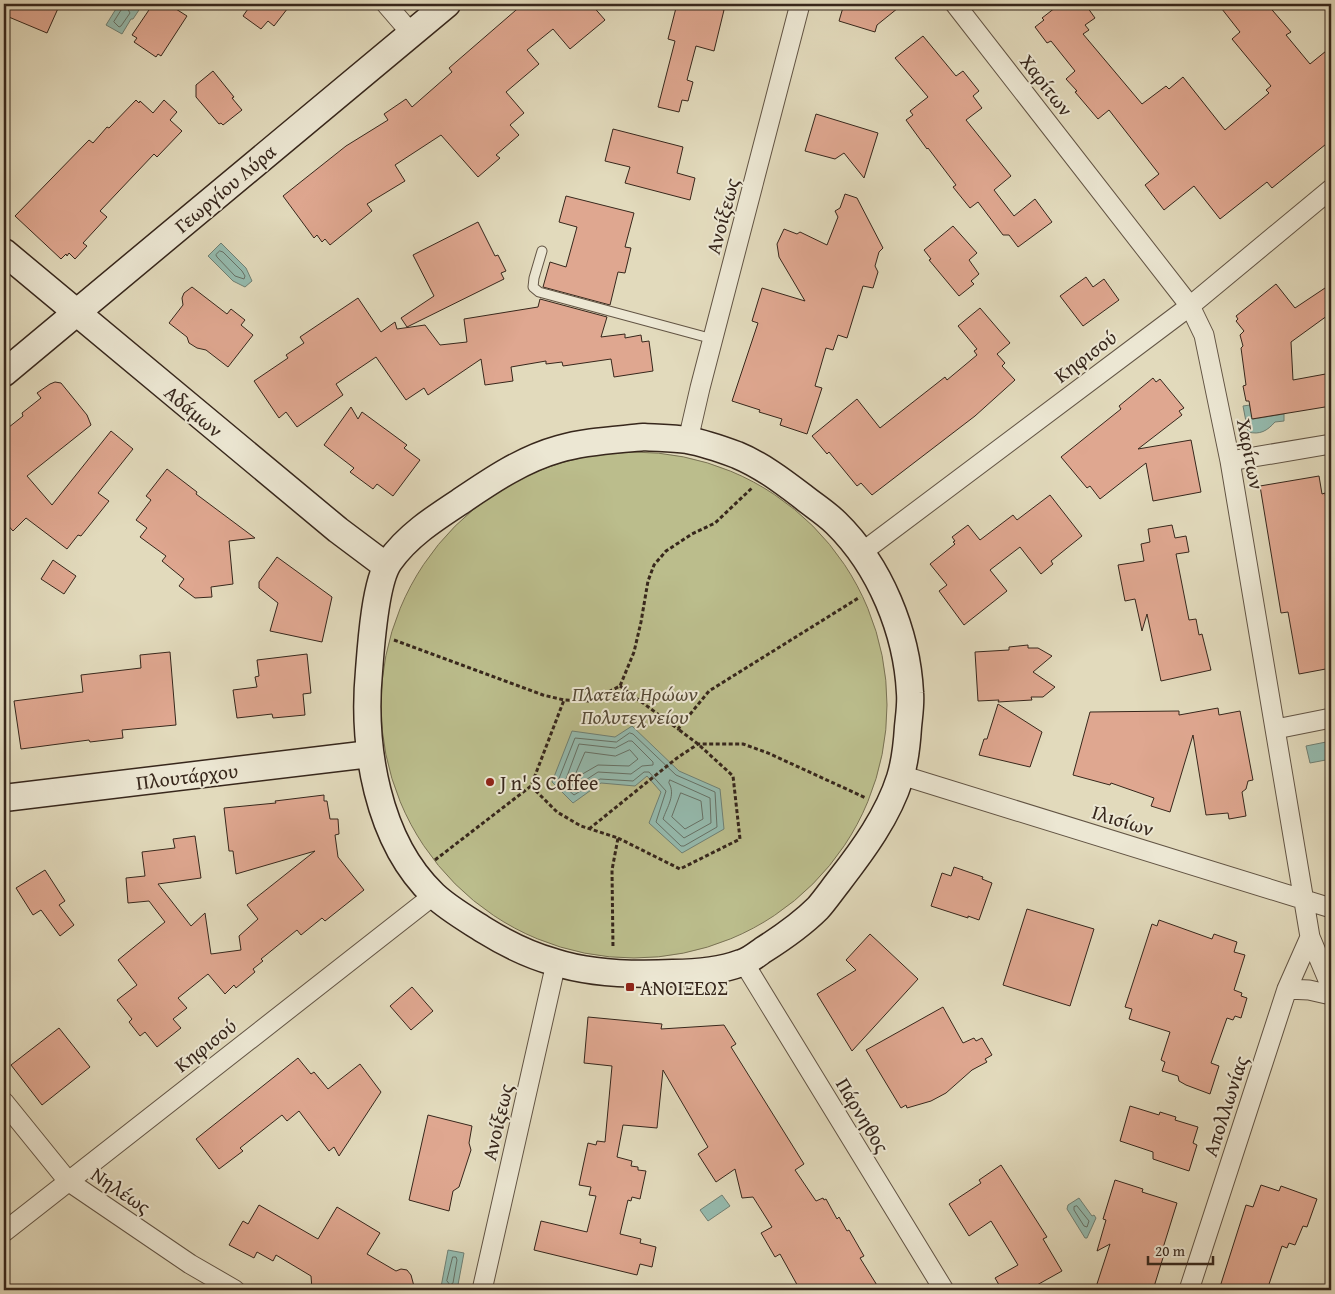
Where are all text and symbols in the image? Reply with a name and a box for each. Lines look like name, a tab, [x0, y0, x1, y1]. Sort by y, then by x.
street label: Χαρίτων	[1013, 48, 1081, 122]
street label: Γεωργίου Λύρα	[168, 137, 282, 239]
street label: Ανοίξεως	[698, 174, 746, 257]
street label: Κηφισού	[1047, 323, 1123, 389]
street label: Αδάμων	[158, 378, 230, 444]
street label: Χαρίτων	[1230, 416, 1272, 492]
park label: Πλατεία Ηρώων Πολυτεχνείου	[571, 679, 698, 731]
street label: Πλουτάρχου	[134, 755, 240, 797]
place label: J n' S Coffee	[497, 768, 598, 797]
marker: J n' S Coffee	[484, 776, 496, 788]
street label: Ιλισίων	[1088, 797, 1158, 843]
place label: ΑΝΟΙΞΕΩΣ	[640, 973, 728, 1002]
marker: ΑΝΟΙΞΕΩΣ	[624, 981, 636, 993]
street label: Κηφισού	[168, 1011, 242, 1079]
street label: Απολλωνίας	[1195, 1051, 1255, 1160]
street label: Πάρνηθος	[829, 1072, 897, 1159]
street label: Ανοίξεως	[474, 1080, 520, 1163]
street label: Νηλέως	[85, 1159, 157, 1221]
scale bar	[1148, 1234, 1212, 1266]
text: 20 m	[1155, 1240, 1186, 1261]

